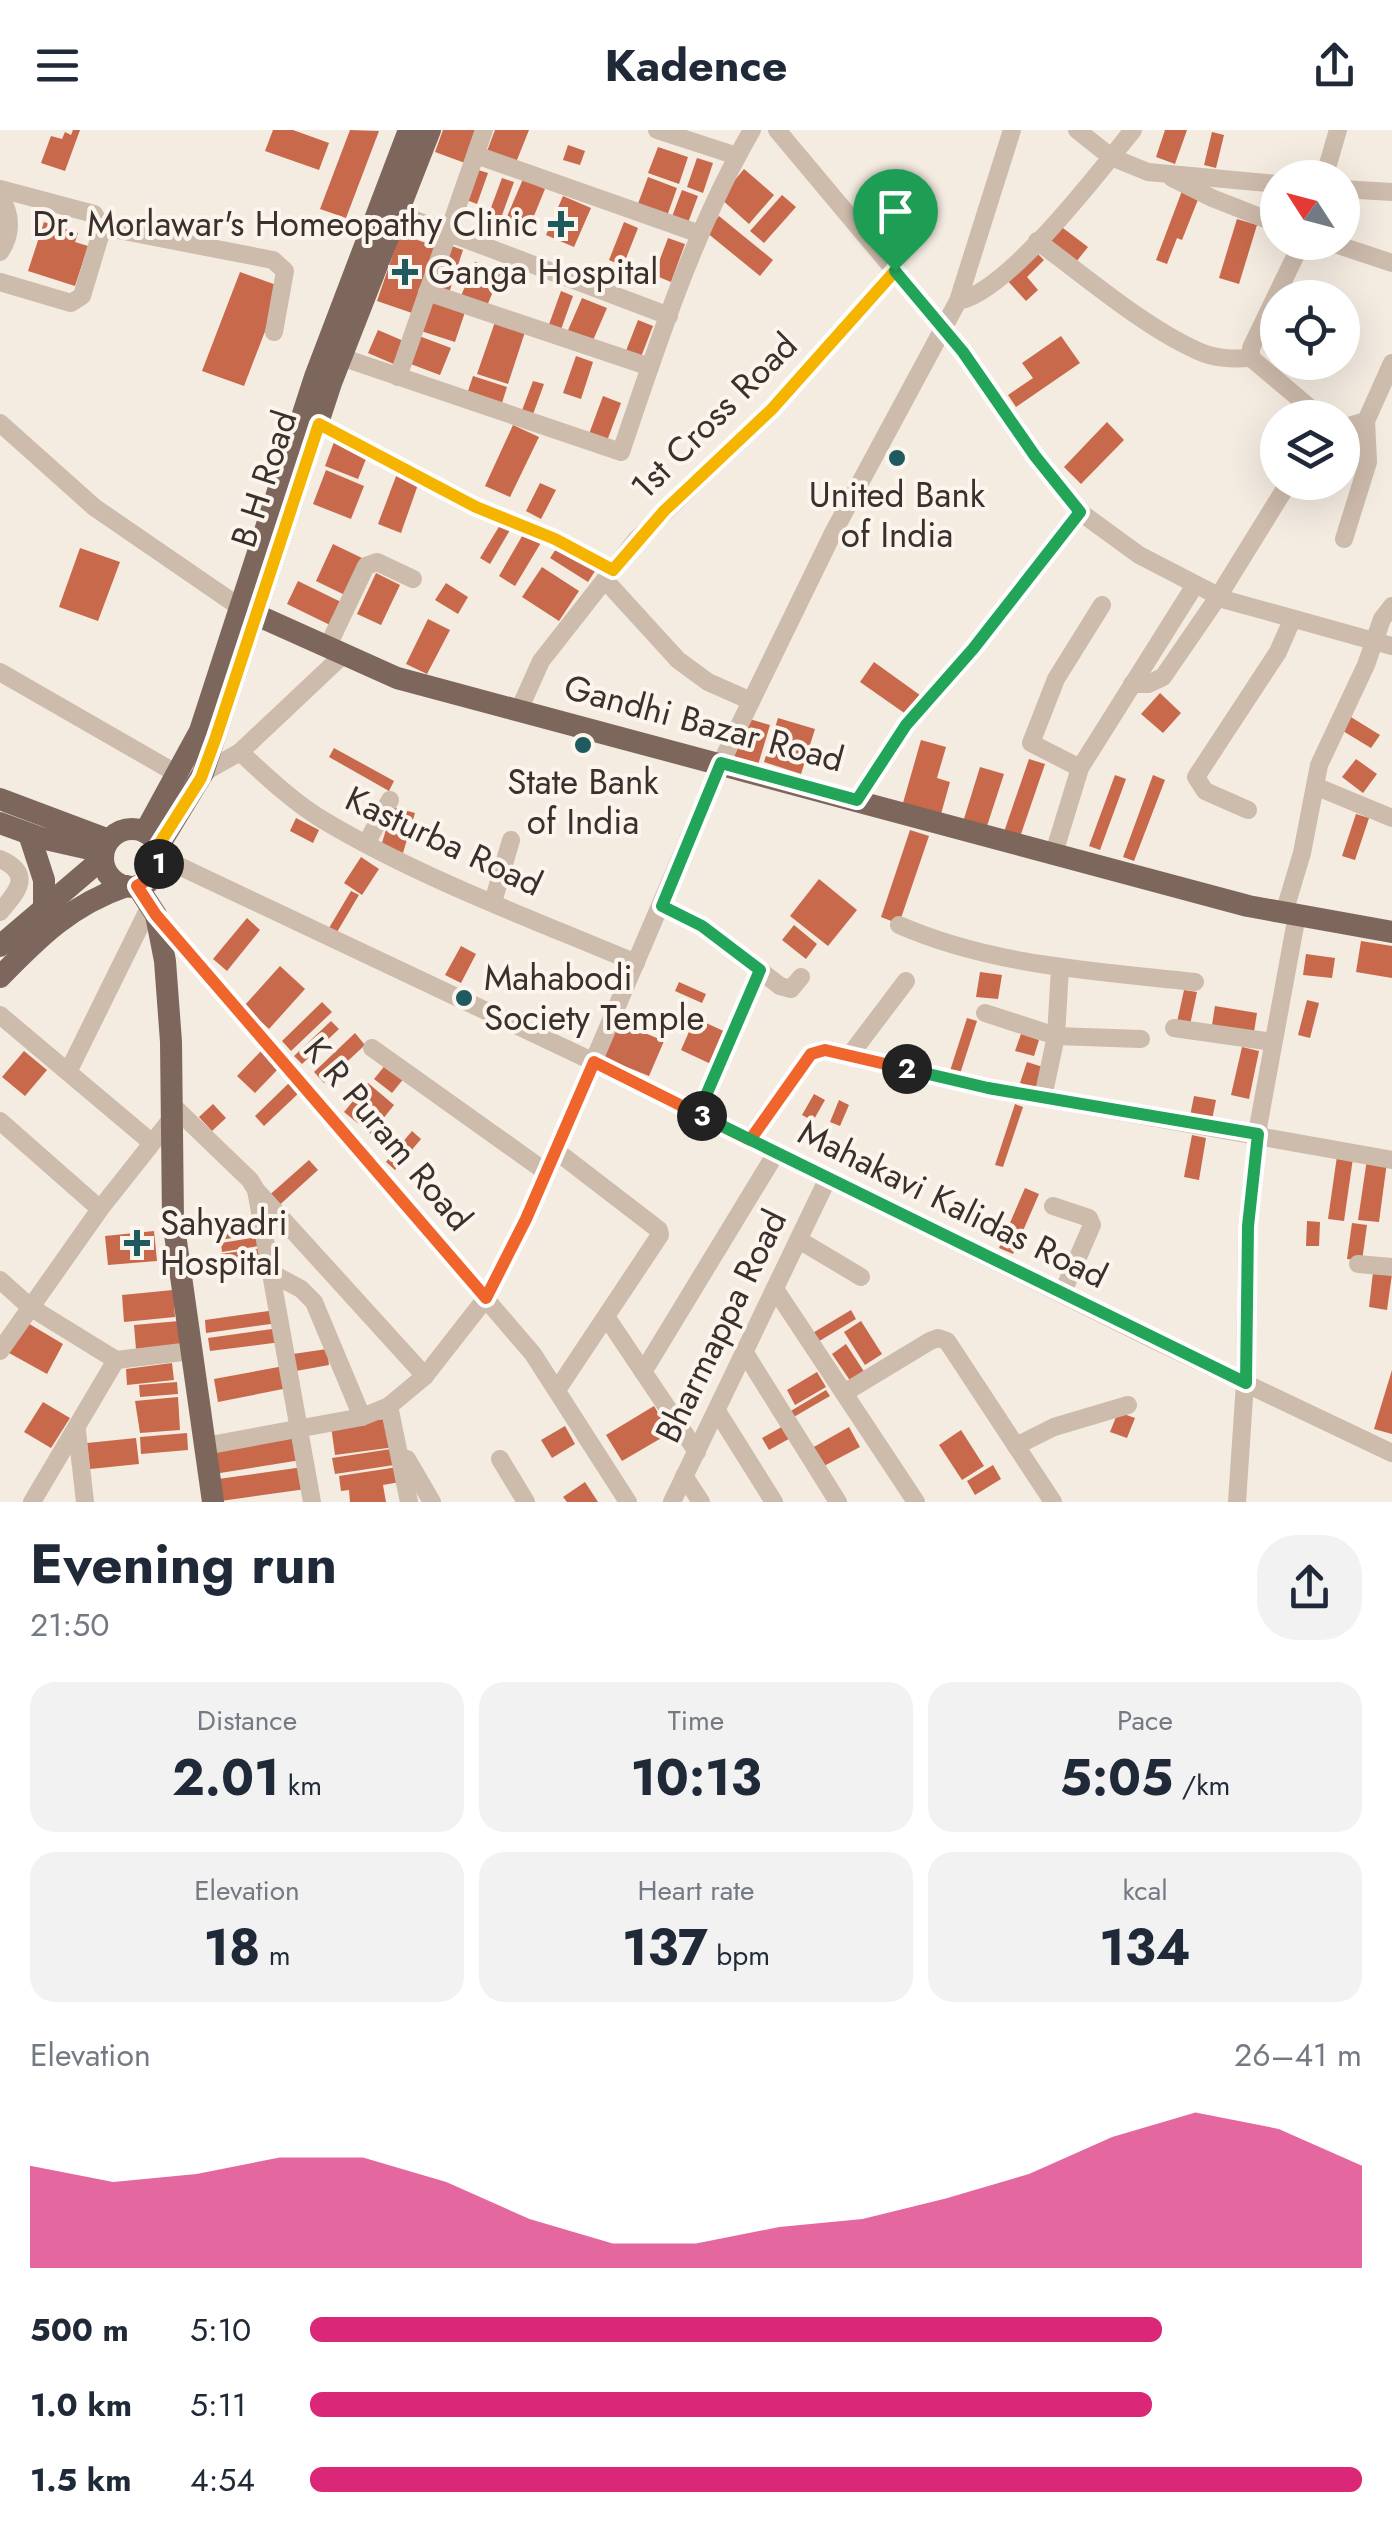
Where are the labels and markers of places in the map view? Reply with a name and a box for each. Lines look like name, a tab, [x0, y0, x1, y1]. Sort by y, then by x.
pin	[853, 169, 938, 272]
place label: Dr. Morlawar's Homeopathy Clinic	[32, 199, 538, 249]
marker: Dr. Morlawar's Homeopathy Clinic	[548, 211, 574, 237]
place label: Ganga Hospital	[428, 247, 658, 297]
marker: Ganga Hospital	[392, 259, 418, 285]
marker: United Bank of India	[886, 447, 908, 469]
place label: United Bank of India	[809, 470, 986, 560]
marker: State Bank of India	[572, 734, 594, 756]
place label: State Bank of India	[507, 757, 659, 847]
pin: 1	[134, 839, 184, 889]
place label: Mahabodi Society Temple	[484, 953, 705, 1043]
marker: Mahabodi Society Temple	[453, 987, 475, 1009]
pin: 2	[882, 1044, 932, 1094]
pin: 3	[677, 1091, 727, 1141]
place label: Sahyadri Hospital	[160, 1198, 288, 1288]
marker: Sahyadri Hospital	[124, 1230, 150, 1256]

